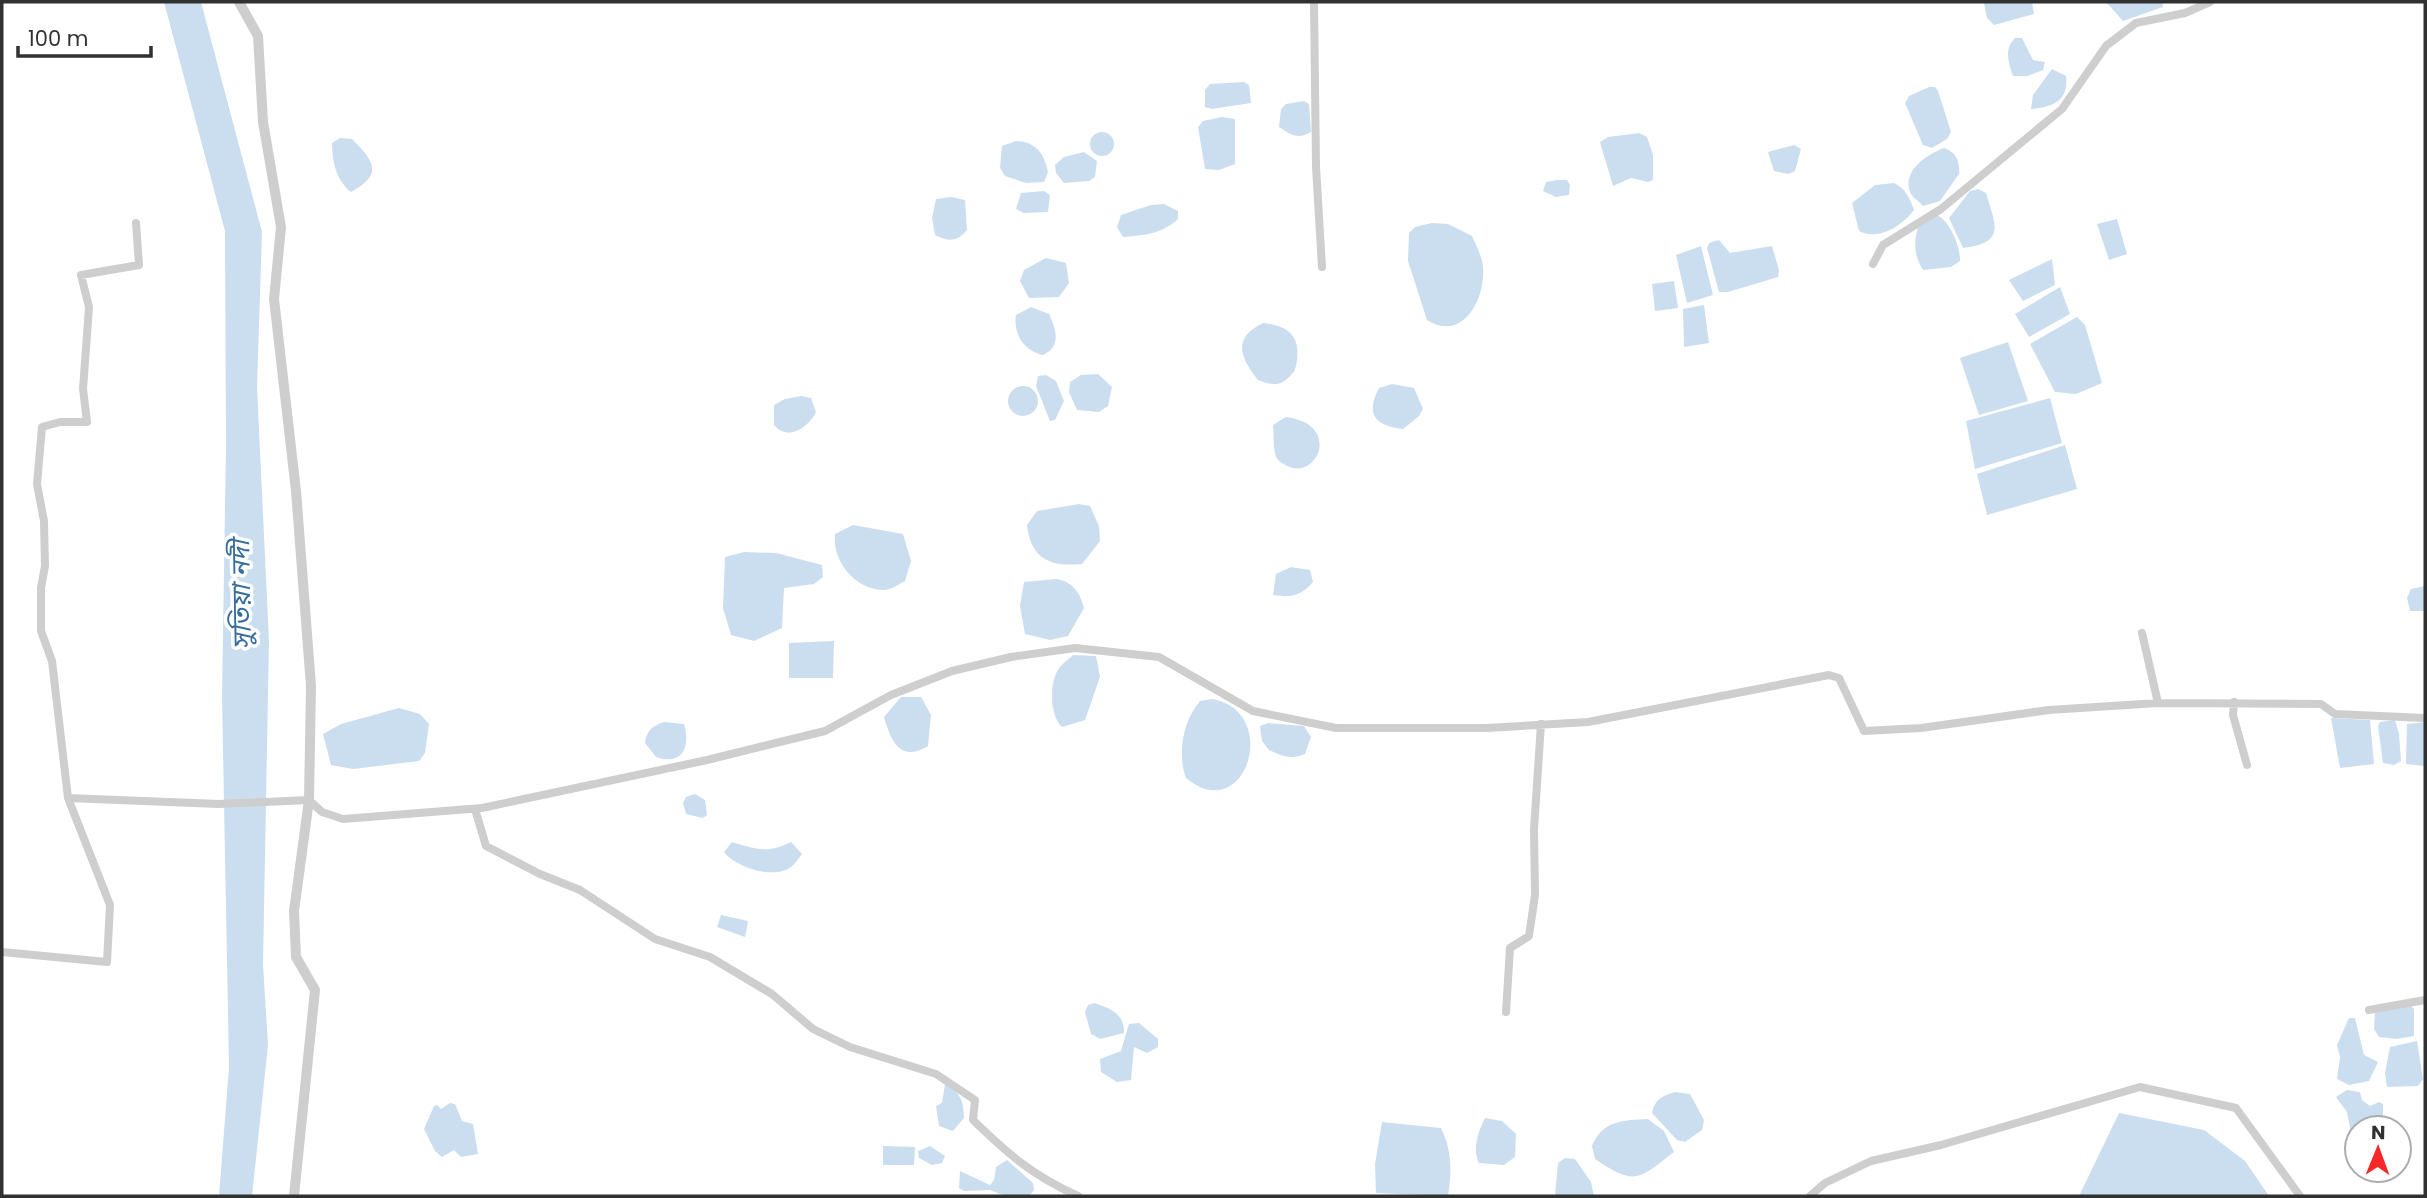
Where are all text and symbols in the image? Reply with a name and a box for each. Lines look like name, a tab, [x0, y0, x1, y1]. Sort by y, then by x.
scale bar	[18, 14, 150, 58]
text: 100 m	[28, 24, 88, 53]
water label: সুতিয়া নদী	[222, 535, 260, 650]
north arrow	[2343, 1114, 2413, 1184]
text: N	[2371, 1119, 2386, 1146]

